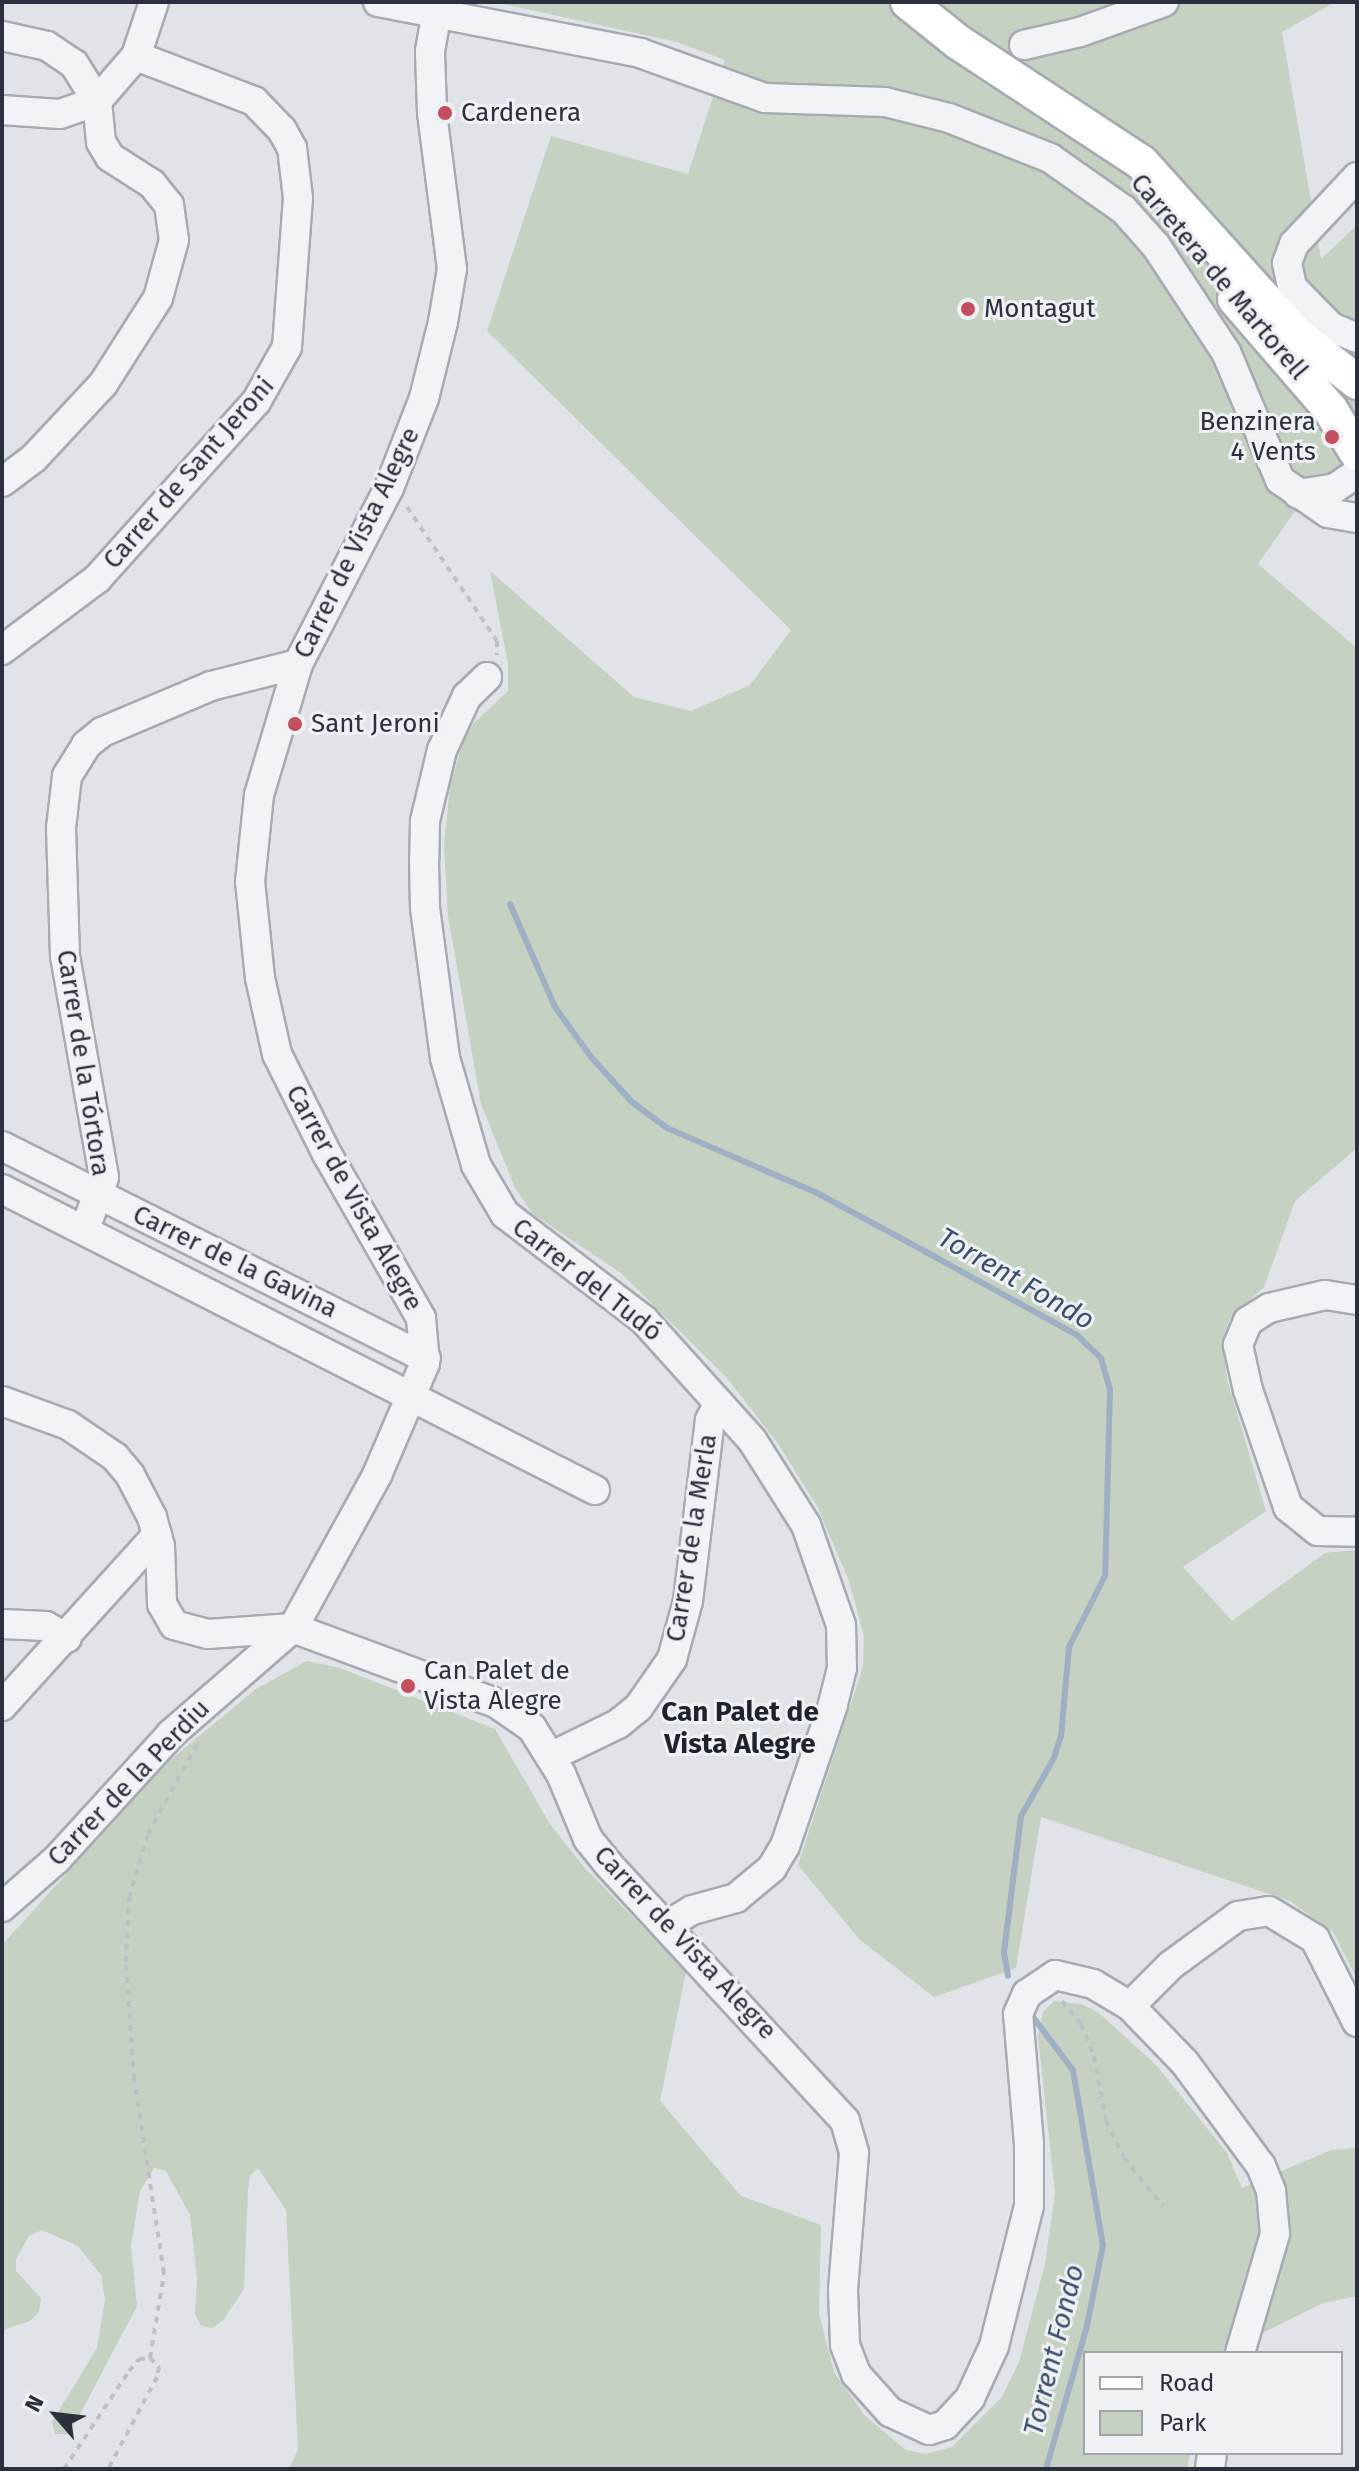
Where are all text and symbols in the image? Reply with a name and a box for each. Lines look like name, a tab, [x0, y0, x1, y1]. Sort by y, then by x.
place label: Cardenera	[461, 97, 581, 129]
marker: Cardenera	[436, 104, 454, 122]
street label: Carretera de Martorell	[1124, 168, 1314, 386]
place label: Montagut	[984, 293, 1096, 325]
marker: Montagut	[959, 300, 977, 318]
street label: Carrer de Sant Jeroni	[97, 371, 281, 575]
place label: Benzinera 4 Vents	[1199, 406, 1316, 468]
street label: Carrer de Vista Alegre	[288, 422, 426, 664]
marker: Benzinera 4 Vents	[1323, 428, 1341, 446]
place label: Sant Jeroni	[311, 708, 440, 740]
marker: Sant Jeroni	[286, 715, 304, 733]
street label: Carrer de la Tórtora	[50, 948, 116, 1178]
street label: Carrer de Vista Alegre	[279, 1080, 429, 1316]
street label: Carrer de la Gavina	[128, 1199, 342, 1325]
street label: Carrer del Tudó	[506, 1212, 668, 1348]
water label: Torrent Fondo	[932, 1221, 1100, 1337]
street label: Carrer de la Merla	[660, 1432, 724, 1644]
place label: Can Palet de Vista Alegre	[424, 1655, 570, 1716]
marker: Can Palet de Vista Alegre	[399, 1677, 417, 1695]
street label: Carrer de la Perdiu	[41, 1693, 217, 1873]
district label: Can Palet de Vista Alegre	[661, 1695, 819, 1761]
street label: Carrer de Vista Alegre	[587, 1840, 783, 2046]
water label: Torrent Fondo	[1017, 2261, 1091, 2439]
legend	[1083, 2351, 1343, 2455]
text: Road	[1159, 2369, 1214, 2397]
north arrow	[16, 2375, 96, 2455]
text: N	[19, 2391, 50, 2416]
text: Park	[1159, 2409, 1206, 2437]

